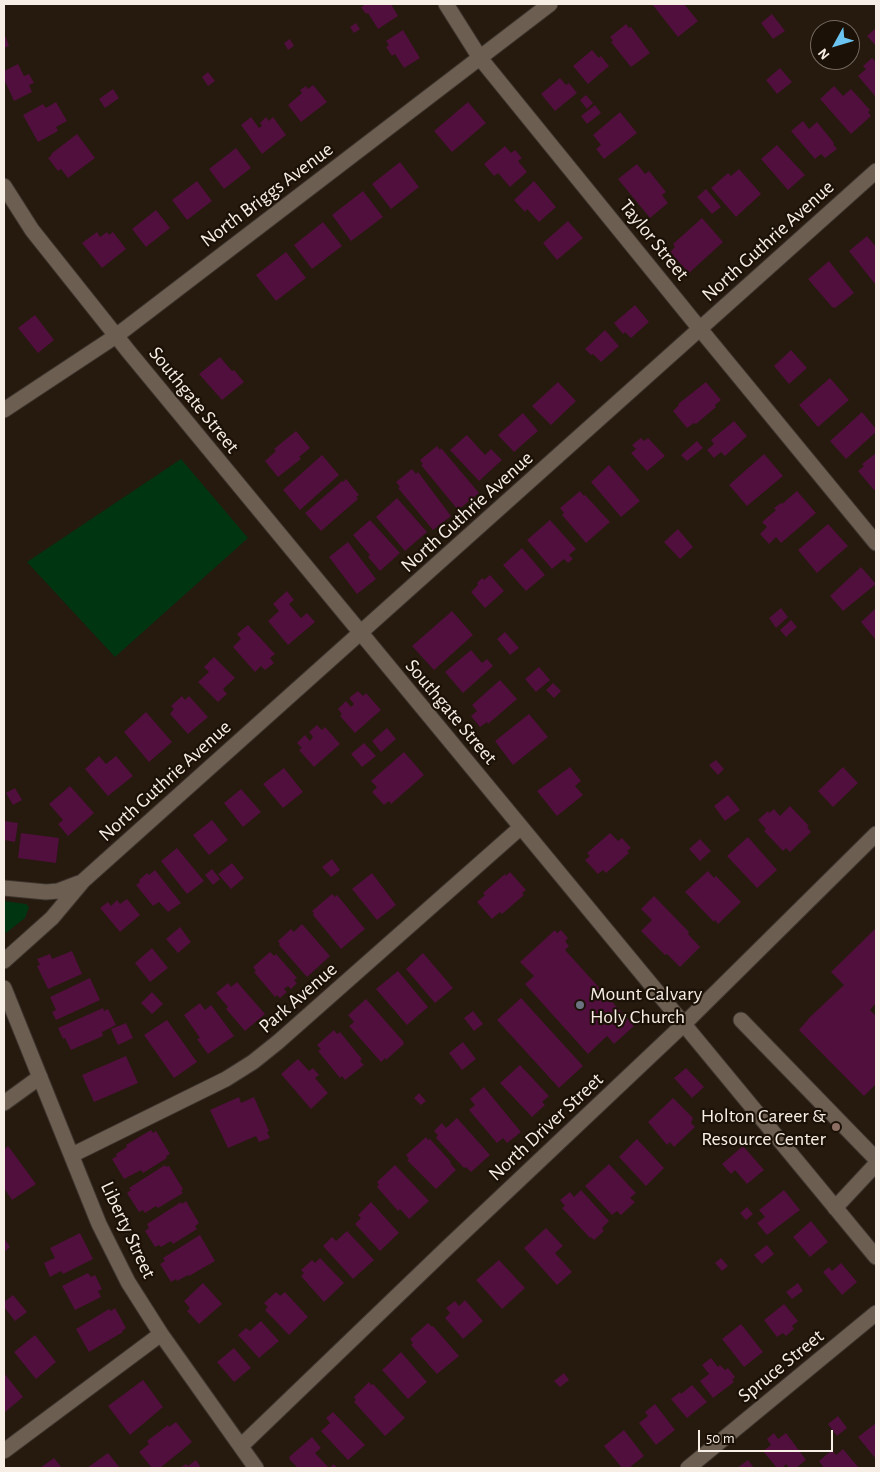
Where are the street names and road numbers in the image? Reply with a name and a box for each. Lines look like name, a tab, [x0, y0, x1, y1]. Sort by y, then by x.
street label: North Briggs Avenue	[196, 137, 338, 253]
street label: North Guthrie Avenue	[697, 175, 839, 307]
street label: Taylor Street	[614, 195, 694, 285]
street label: Southgate Street	[144, 342, 244, 458]
street label: North Guthrie Avenue	[396, 446, 538, 578]
street label: Southgate Street	[400, 654, 502, 770]
street label: North Guthrie Avenue	[94, 715, 236, 847]
street label: Park Avenue	[254, 957, 342, 1039]
street label: North Driver Street	[484, 1068, 608, 1186]
street label: Liberty Street	[95, 1178, 161, 1282]
street label: Spruce Street	[733, 1324, 829, 1408]

